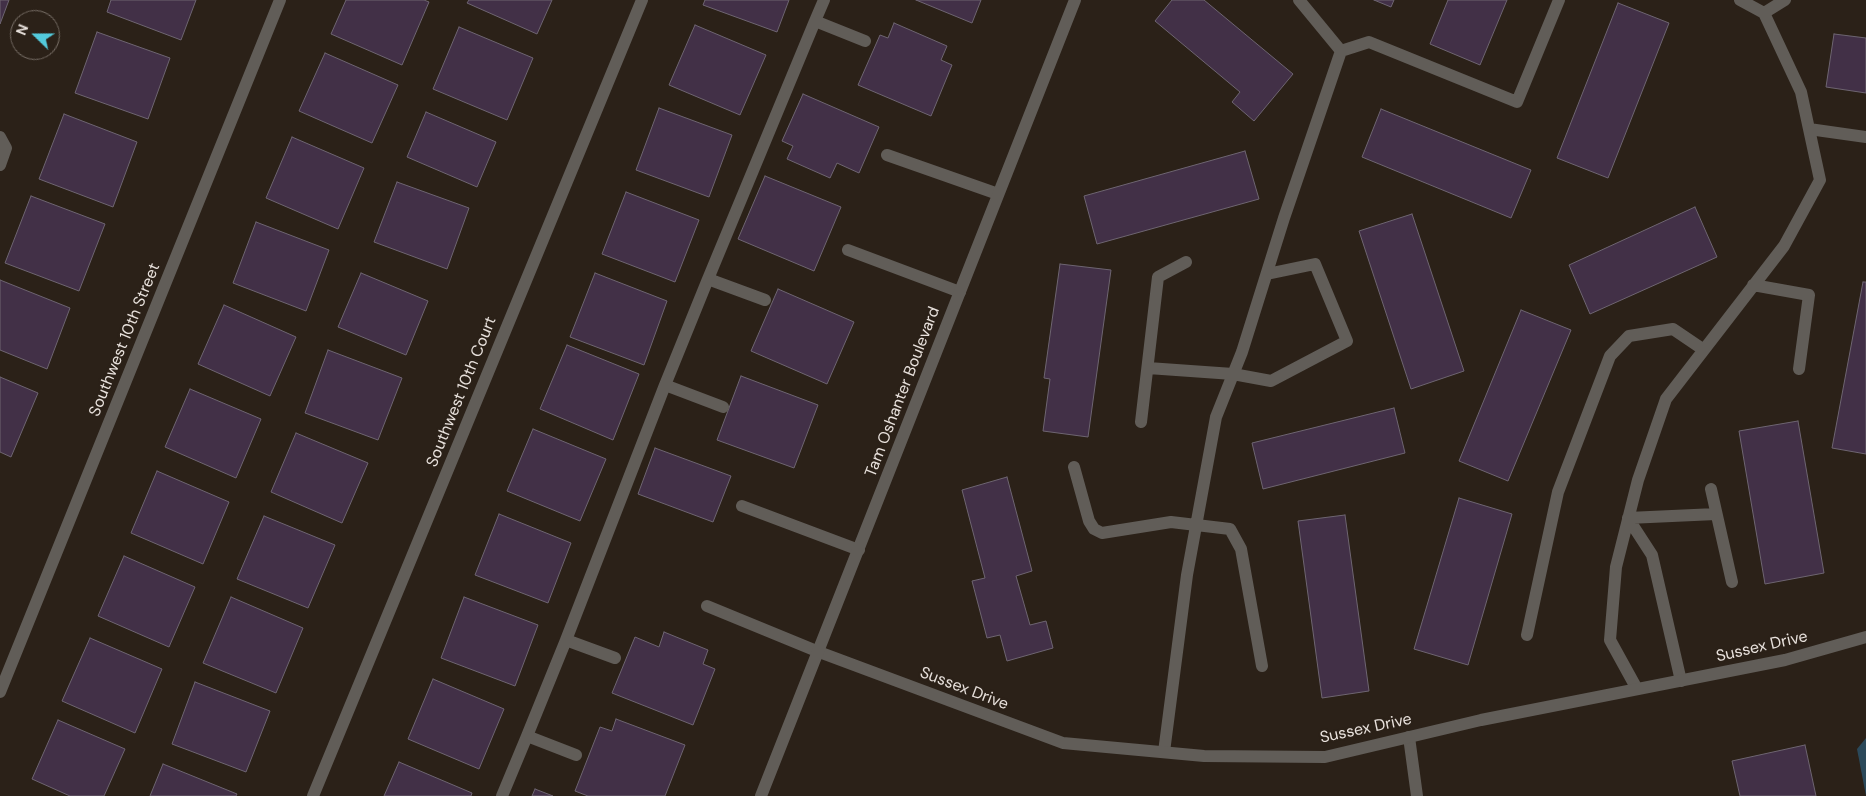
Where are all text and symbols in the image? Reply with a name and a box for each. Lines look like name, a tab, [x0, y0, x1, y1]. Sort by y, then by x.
north arrow	[10, 10, 60, 60]
text: N	[12, 22, 32, 38]
street label: Southwest 10th Street	[85, 261, 165, 419]
street label: Tam Oshanter Boulevard	[862, 304, 944, 480]
street label: Southwest 10th Court	[423, 314, 501, 470]
street label: Sussex Drive	[1714, 627, 1810, 667]
street label: Sussex Drive	[917, 663, 1011, 715]
street label: Sussex Drive	[1318, 710, 1414, 748]

